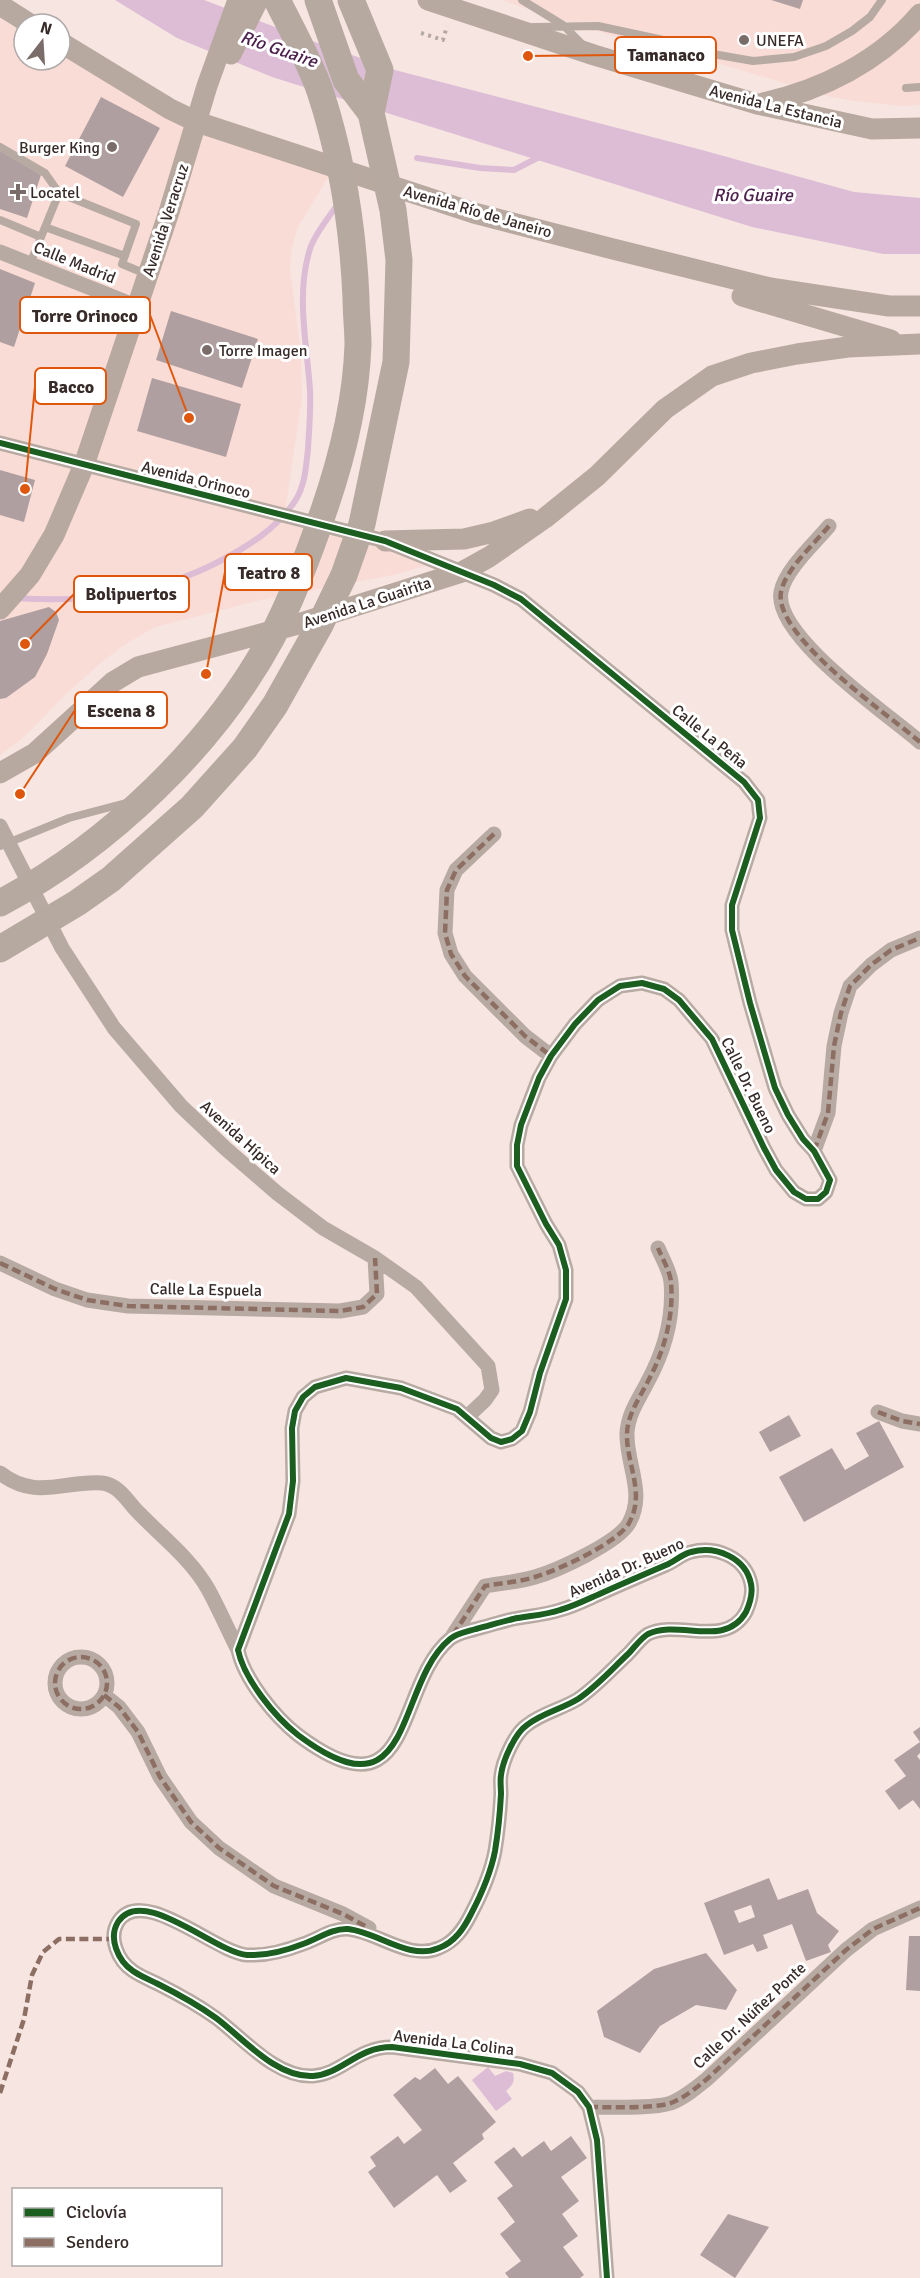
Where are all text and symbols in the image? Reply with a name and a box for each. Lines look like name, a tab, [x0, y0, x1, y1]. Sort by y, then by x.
north arrow	[12, 12, 72, 72]
text: N	[38, 17, 54, 40]
water label: Río Guaire	[238, 26, 321, 73]
place label: UNEFA	[756, 31, 804, 51]
marker: UNEFA	[737, 33, 751, 47]
callout: Tamanaco	[615, 37, 716, 73]
text: Tamanaco	[627, 44, 705, 66]
street label: Avenida La Estancia	[707, 81, 844, 133]
place label: Burger King	[19, 138, 100, 158]
marker: Burger King	[105, 140, 119, 154]
street label: Avenida Veracruz	[138, 161, 194, 279]
street label: Avenida Río de Janeiro	[401, 181, 554, 243]
place label: Locatel	[30, 183, 80, 203]
water label: Río Guaire	[713, 184, 794, 206]
marker: Locatel	[11, 185, 25, 199]
street label: Calle Madrid	[31, 237, 119, 288]
callout: Torre Orinoco	[20, 297, 150, 333]
text: Torre Orinoco	[32, 305, 138, 327]
place label: Torre Imagen	[219, 341, 308, 361]
marker: Torre Imagen	[200, 343, 214, 357]
callout: Bacco	[35, 368, 106, 404]
text: Bacco	[48, 376, 94, 398]
street label: Avenida Orinoco	[139, 457, 252, 503]
callout: Teatro 8	[225, 554, 312, 590]
text: Teatro 8	[238, 562, 300, 584]
street label: Avenida La Guairita	[301, 573, 434, 633]
callout: Bolipuertos	[74, 576, 189, 612]
text: Bolipuertos	[85, 583, 177, 605]
callout: Escena 8	[75, 692, 167, 728]
text: Escena 8	[87, 700, 155, 722]
street label: Calle La Peña	[667, 700, 751, 773]
street label: Calle Dr. Bueno	[716, 1034, 780, 1137]
street label: Avenida Hípica	[196, 1096, 285, 1179]
street label: Calle La Espuela	[150, 1279, 262, 1301]
street label: Avenida Dr. Bueno	[566, 1534, 687, 1602]
street label: Calle Dr. Núñez Ponte	[689, 1958, 810, 2073]
street label: Avenida La Colina	[392, 2026, 515, 2060]
legend	[12, 2188, 222, 2266]
text: Ciclovía	[66, 2201, 127, 2223]
text: Sendero	[66, 2231, 129, 2253]

